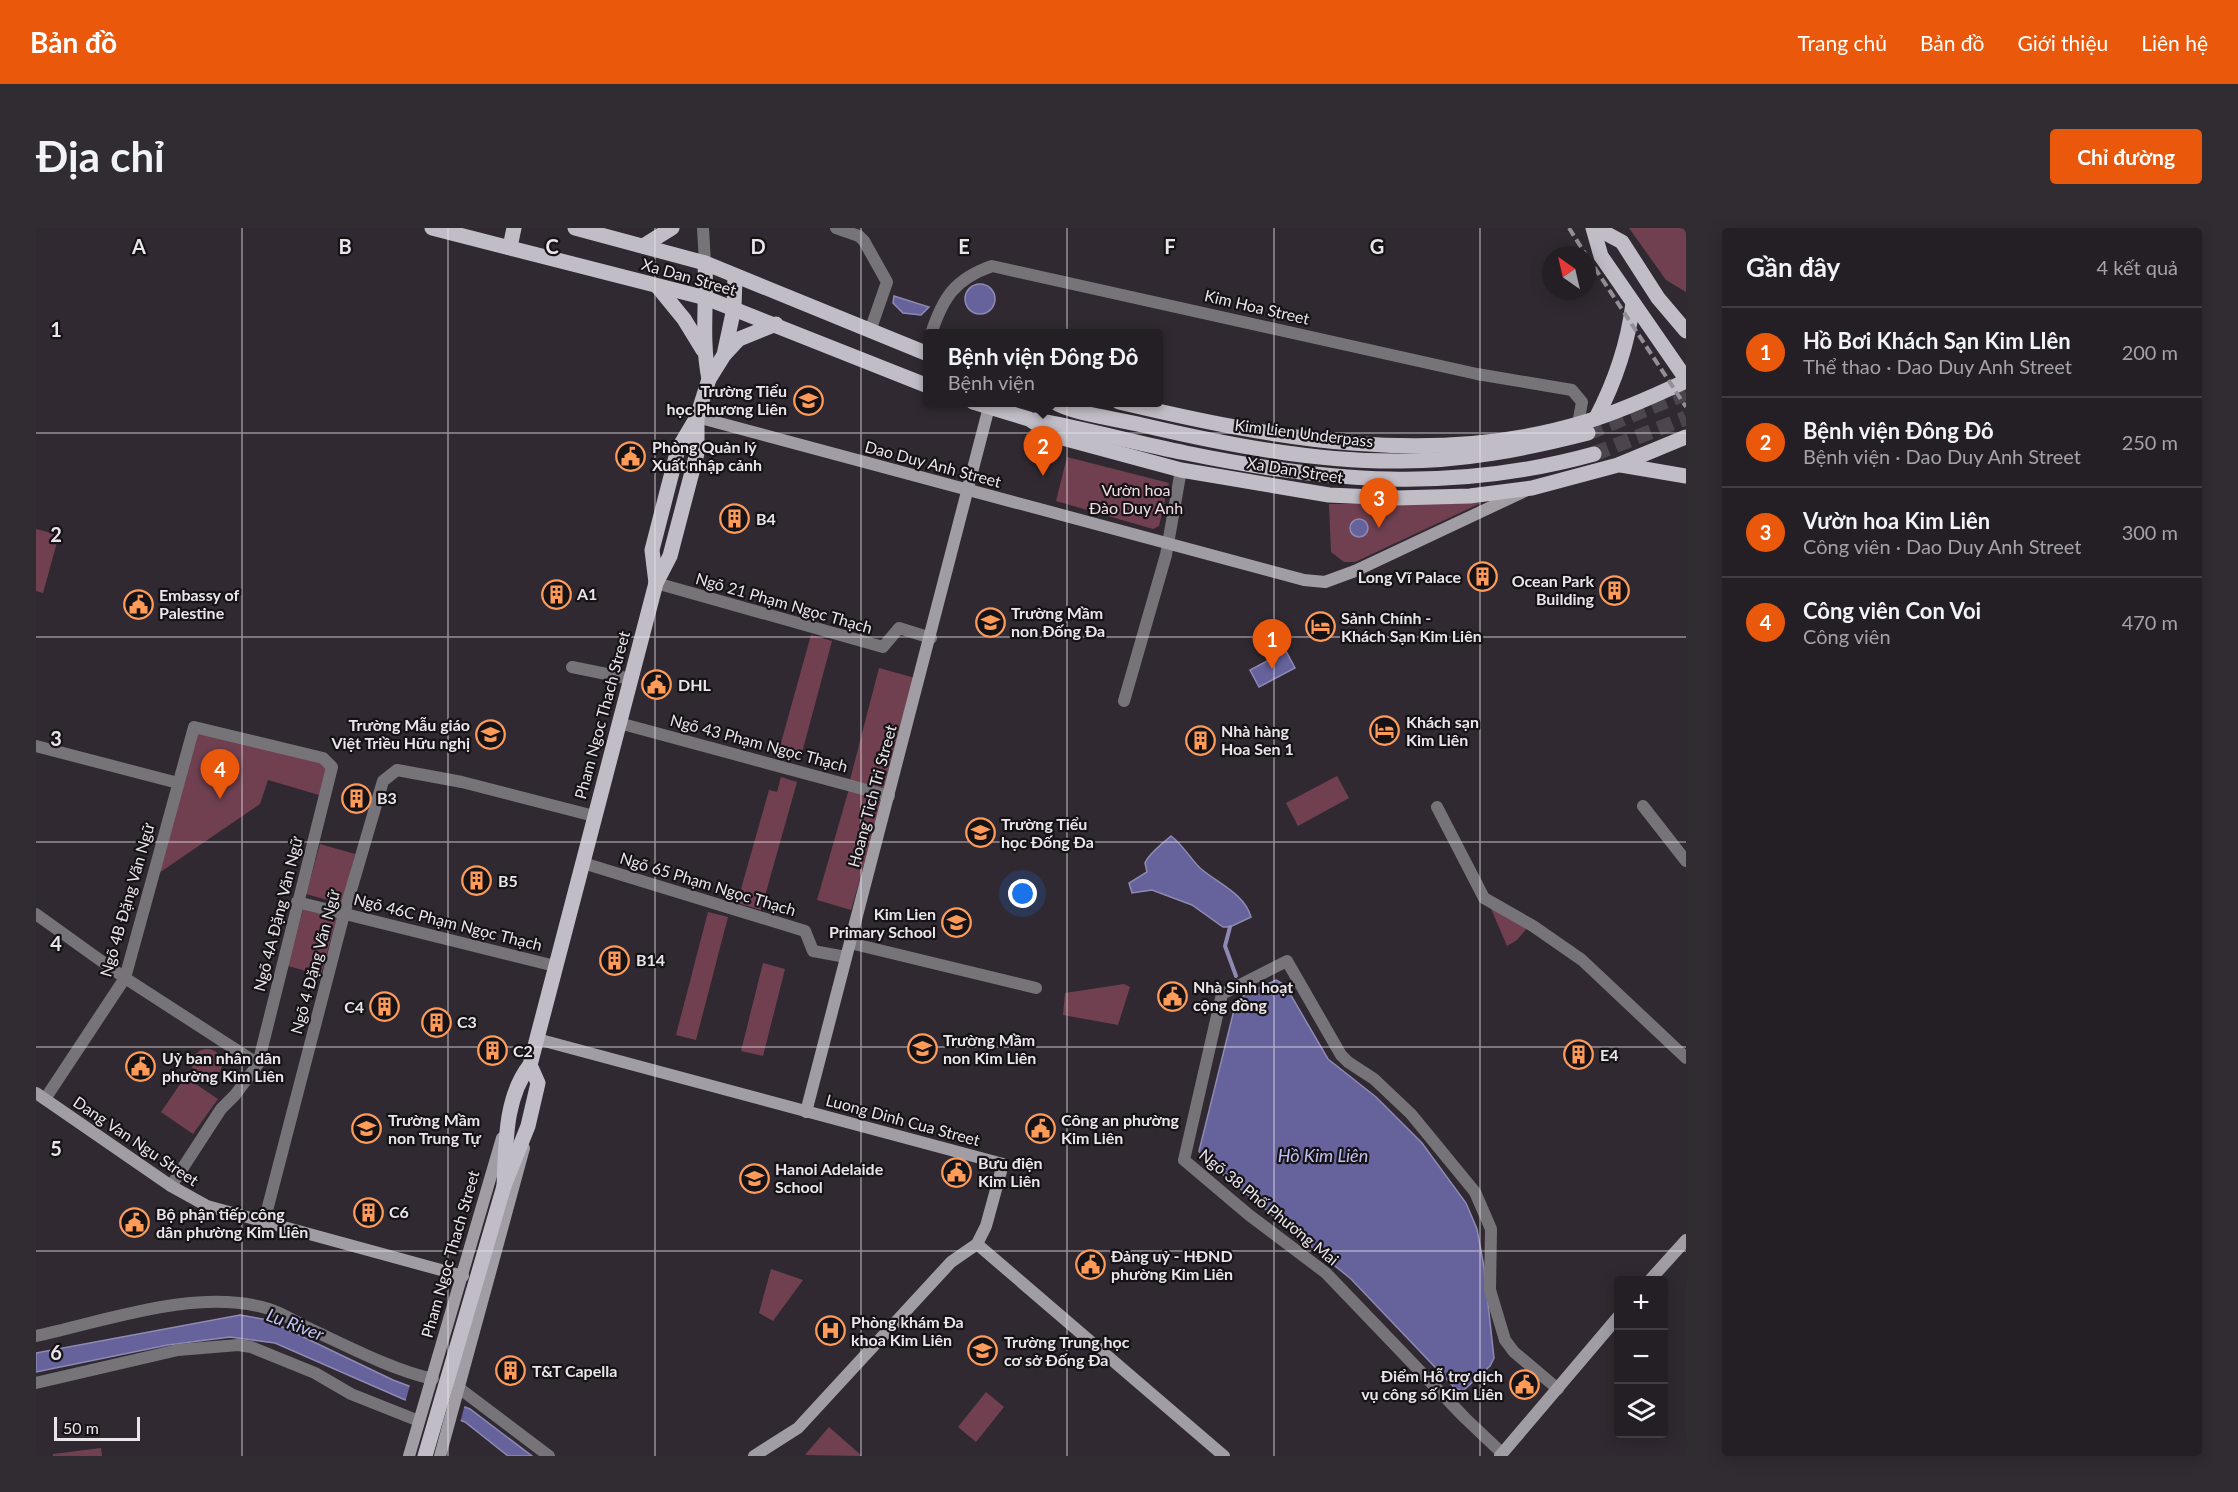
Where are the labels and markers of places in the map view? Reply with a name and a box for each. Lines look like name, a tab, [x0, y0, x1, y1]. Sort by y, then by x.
place label: Trường Tiểu học Phương Liên	[667, 381, 787, 418]
school or university icon: Trường Tiểu học Phương Liên	[792, 384, 824, 416]
pin: 2	[1024, 426, 1062, 476]
place label: Phòng Quản lý Xuất nhập cảnh	[652, 437, 762, 474]
public building icon: Phòng Quản lý Xuất nhập cảnh	[615, 440, 647, 472]
pin: 3	[1360, 478, 1398, 528]
building icon: B4	[719, 503, 751, 535]
place label: B4	[756, 509, 776, 528]
building icon: Long Vĩ Palace	[1466, 561, 1498, 593]
place label: Long Vĩ Palace	[1358, 567, 1461, 586]
place label: Ocean Park Building	[1512, 571, 1595, 608]
building icon: Ocean Park Building	[1599, 574, 1631, 606]
building icon: A1	[540, 578, 572, 610]
place label: A1	[576, 584, 597, 603]
place label: Embassy of Palestine	[159, 585, 239, 622]
public building icon: Embassy of Palestine	[122, 588, 154, 620]
place label: Trường Mầm non Đống Đa	[1011, 603, 1105, 640]
school or university icon: Trường Mầm non Đống Đa	[974, 606, 1006, 638]
place label: Sảnh Chính - Khách Sạn Kim Liên	[1341, 608, 1482, 645]
hotel icon: Sảnh Chính - Khách Sạn Kim Liên	[1304, 611, 1336, 643]
pin: 1	[1252, 620, 1292, 669]
public building icon: DHL	[641, 669, 673, 701]
place label: DHL	[678, 675, 711, 694]
place label: Khách sạn Kim Liên	[1406, 712, 1479, 749]
place label: Trường Mẫu giáo Việt Triều Hữu nghị	[330, 715, 470, 752]
hotel icon: Khách sạn Kim Liên	[1369, 715, 1401, 747]
school or university icon: Trường Mẫu giáo Việt Triều Hữu nghị	[475, 718, 507, 750]
place label: Nhà hàng Hoa Sen 1	[1221, 721, 1294, 758]
building icon: Nhà hàng Hoa Sen 1	[1184, 724, 1216, 756]
pin: 4	[200, 750, 240, 799]
building icon: B3	[340, 782, 372, 814]
place label: B3	[377, 788, 397, 807]
place label: Trường Tiểu học Đống Đa	[1001, 814, 1094, 851]
school or university icon: Trường Tiểu học Đống Đa	[964, 817, 996, 849]
building icon: B5	[461, 865, 493, 897]
place label: B5	[498, 871, 518, 890]
place label: Kim Lien Primary School	[829, 904, 936, 941]
school or university icon: Kim Lien Primary School	[941, 907, 973, 939]
building icon: B14	[599, 944, 631, 976]
place label: B14	[636, 950, 665, 969]
place label: Nhà Sinh hoạt cộng đồng	[1193, 977, 1293, 1014]
public building icon: Nhà Sinh hoạt cộng đồng	[1156, 980, 1188, 1012]
building icon: C4	[369, 991, 401, 1023]
place label: C4	[344, 997, 364, 1016]
building icon: C3	[420, 1006, 452, 1038]
place label: C3	[457, 1012, 477, 1031]
place label: Trường Mầm non Kim Liên	[943, 1030, 1036, 1067]
school or university icon: Trường Mầm non Kim Liên	[906, 1033, 938, 1065]
building icon: C2	[476, 1035, 508, 1067]
building icon: E4	[1563, 1039, 1595, 1071]
place label: C2	[513, 1041, 533, 1060]
place label: E4	[1600, 1045, 1618, 1064]
place label: Uỷ ban nhân dân phường Kim Liên	[162, 1048, 284, 1085]
public building icon: Uỷ ban nhân dân phường Kim Liên	[125, 1051, 157, 1083]
place label: Trường Mầm non Trung Tự	[388, 1110, 482, 1147]
place label: Công an phường Kim Liên	[1061, 1110, 1180, 1147]
school or university icon: Trường Mầm non Trung Tự	[351, 1113, 383, 1145]
public building icon: Công an phường Kim Liên	[1024, 1113, 1056, 1145]
place label: Bưu điện Kim Liên	[978, 1153, 1043, 1190]
public building icon: Bưu điện Kim Liên	[941, 1156, 973, 1188]
place label: Hanoi Adelaide School	[775, 1159, 884, 1196]
school or university icon: Hanoi Adelaide School	[738, 1162, 770, 1194]
building icon: C6	[352, 1196, 384, 1228]
place label: C6	[389, 1202, 409, 1221]
place label: Bộ phận tiếp công dân phường Kim Liên	[156, 1204, 308, 1241]
public building icon: Bộ phận tiếp công dân phường Kim Liên	[119, 1207, 151, 1239]
place label: Đảng uỷ - HĐND phường Kim Liên	[1110, 1246, 1233, 1283]
public building icon: Đảng uỷ - HĐND phường Kim Liên	[1074, 1249, 1106, 1281]
place label: Phòng khám Đa khoa Kim Liên	[851, 1312, 964, 1349]
hospital icon: Phòng khám Đa khoa Kim Liên	[814, 1315, 846, 1347]
place label: Trường Trung học cơ sở Đống Đa	[1004, 1332, 1130, 1369]
school or university icon: Trường Trung học cơ sở Đống Đa	[967, 1335, 999, 1367]
building icon: T&T Capella	[495, 1355, 527, 1387]
place label: T&T Capella	[532, 1361, 617, 1380]
place label: Điểm Hỗ trợ dịch vụ công số Kim Liên	[1361, 1366, 1503, 1403]
public building icon: Điểm Hỗ trợ dịch vụ công số Kim Liên	[1508, 1369, 1540, 1401]

